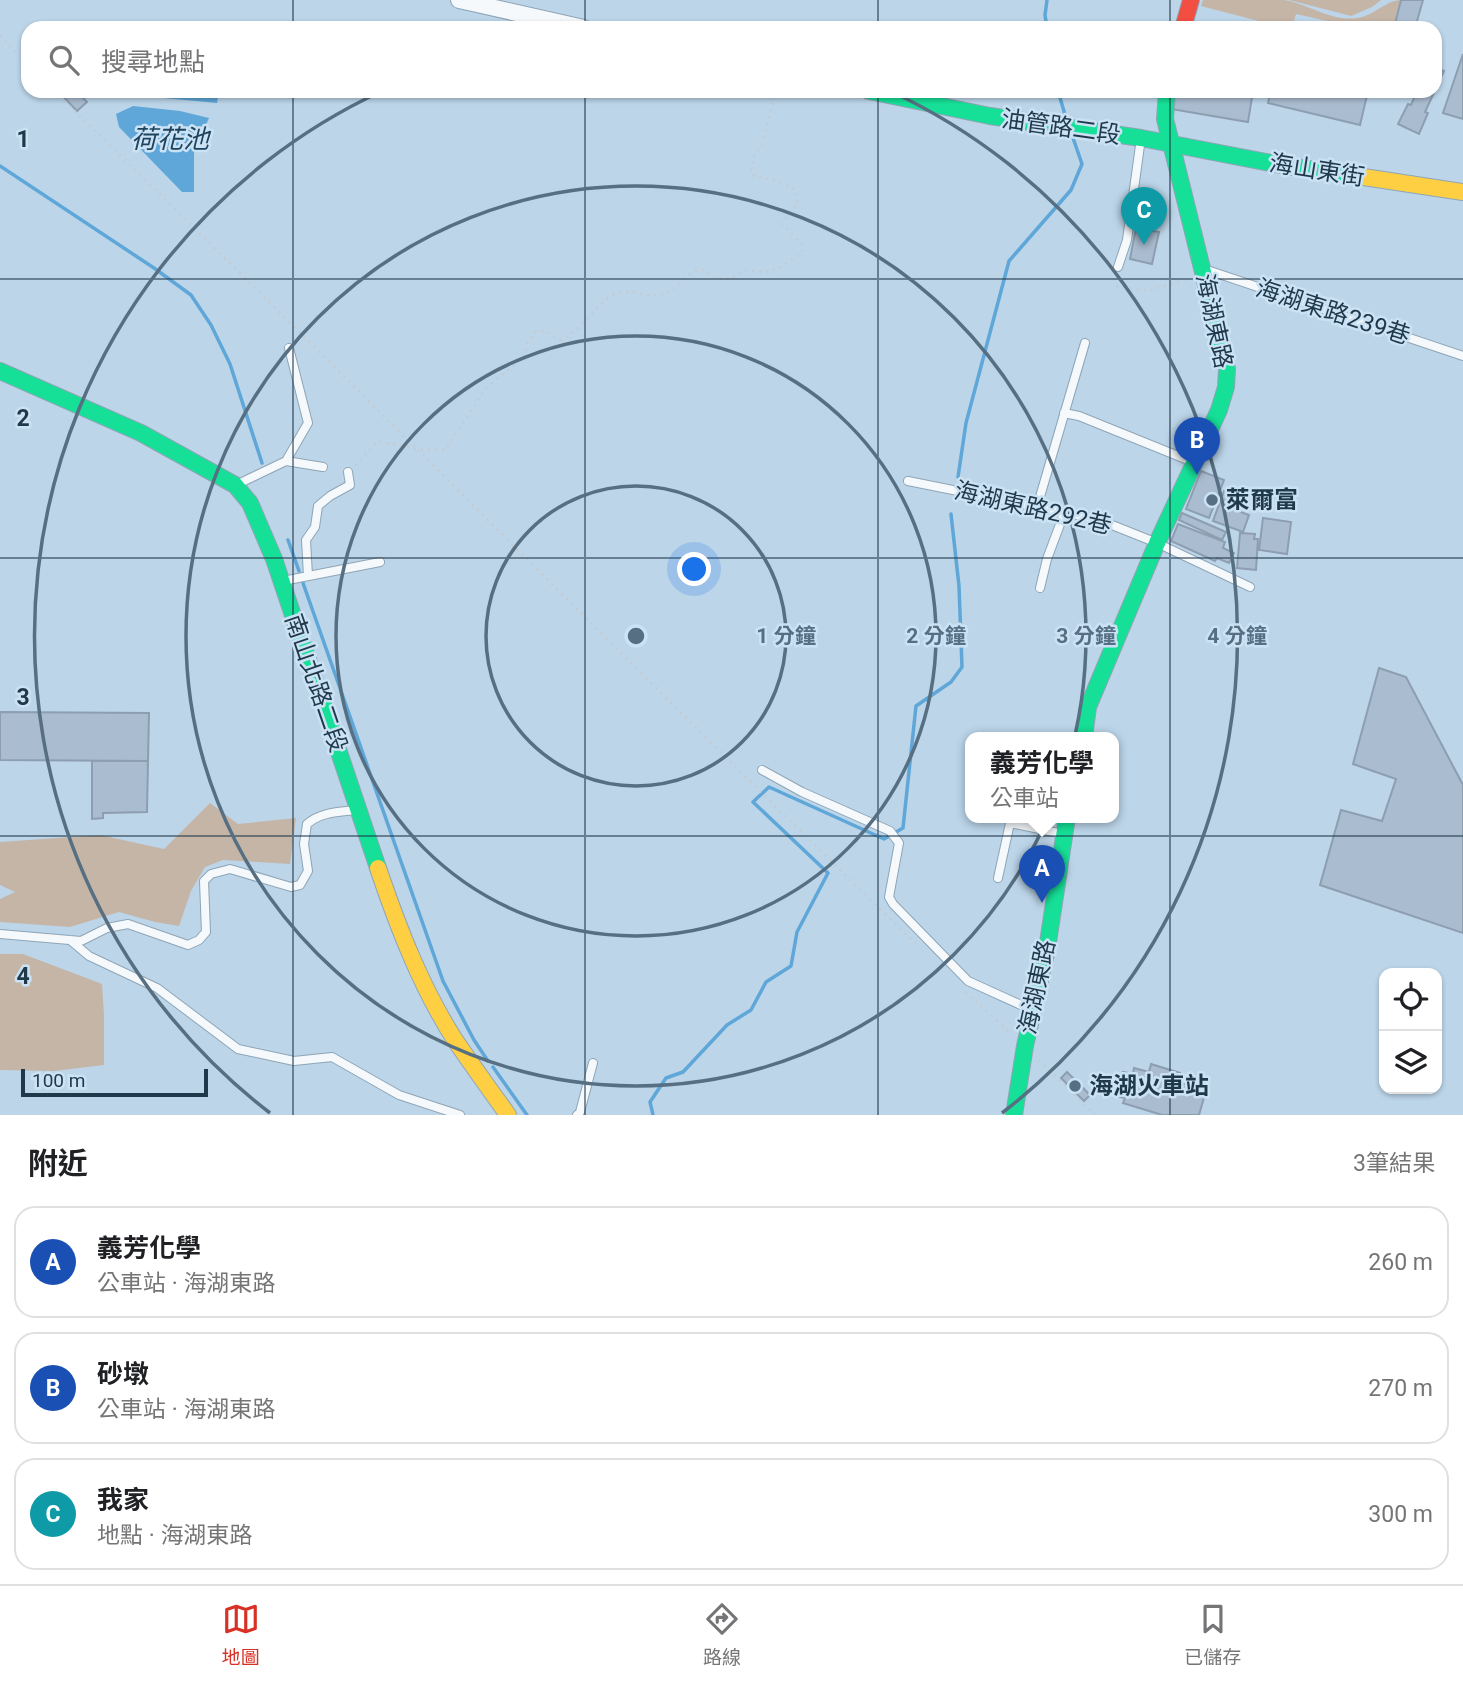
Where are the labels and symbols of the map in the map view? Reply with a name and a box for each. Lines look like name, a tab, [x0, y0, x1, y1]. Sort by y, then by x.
street label: 油管路二段	[1000, 105, 1122, 149]
water label: 荷花池	[131, 124, 212, 154]
text: 1	[16, 126, 30, 153]
street label: 海山東街	[1267, 149, 1367, 191]
pin: C	[1121, 187, 1167, 245]
street label: 海湖東路	[1190, 271, 1238, 371]
street label: 海湖東路239巷	[1252, 274, 1414, 350]
text: 2	[16, 405, 30, 432]
pin: B	[1174, 417, 1220, 475]
street label: 海湖東路292巷	[952, 476, 1114, 540]
place label: 萊爾富	[1226, 486, 1298, 514]
marker: 萊爾富	[1204, 492, 1220, 508]
your location	[677, 552, 711, 586]
street label: 南山北路二段	[279, 610, 353, 756]
centre of rings	[624, 624, 648, 648]
text: 1 分鐘	[756, 624, 816, 648]
text: 2 分鐘	[906, 624, 966, 648]
text: 3 分鐘	[1056, 624, 1116, 648]
text: 4 分鐘	[1207, 624, 1267, 648]
text: 3	[16, 684, 30, 711]
pin: A	[1019, 845, 1065, 903]
street label: 海湖東路	[1013, 937, 1061, 1037]
text: 4	[16, 963, 30, 990]
scale bar	[21, 1066, 208, 1098]
place label: 海湖火車站	[1089, 1072, 1209, 1100]
marker: 海湖火車站	[1067, 1078, 1083, 1094]

